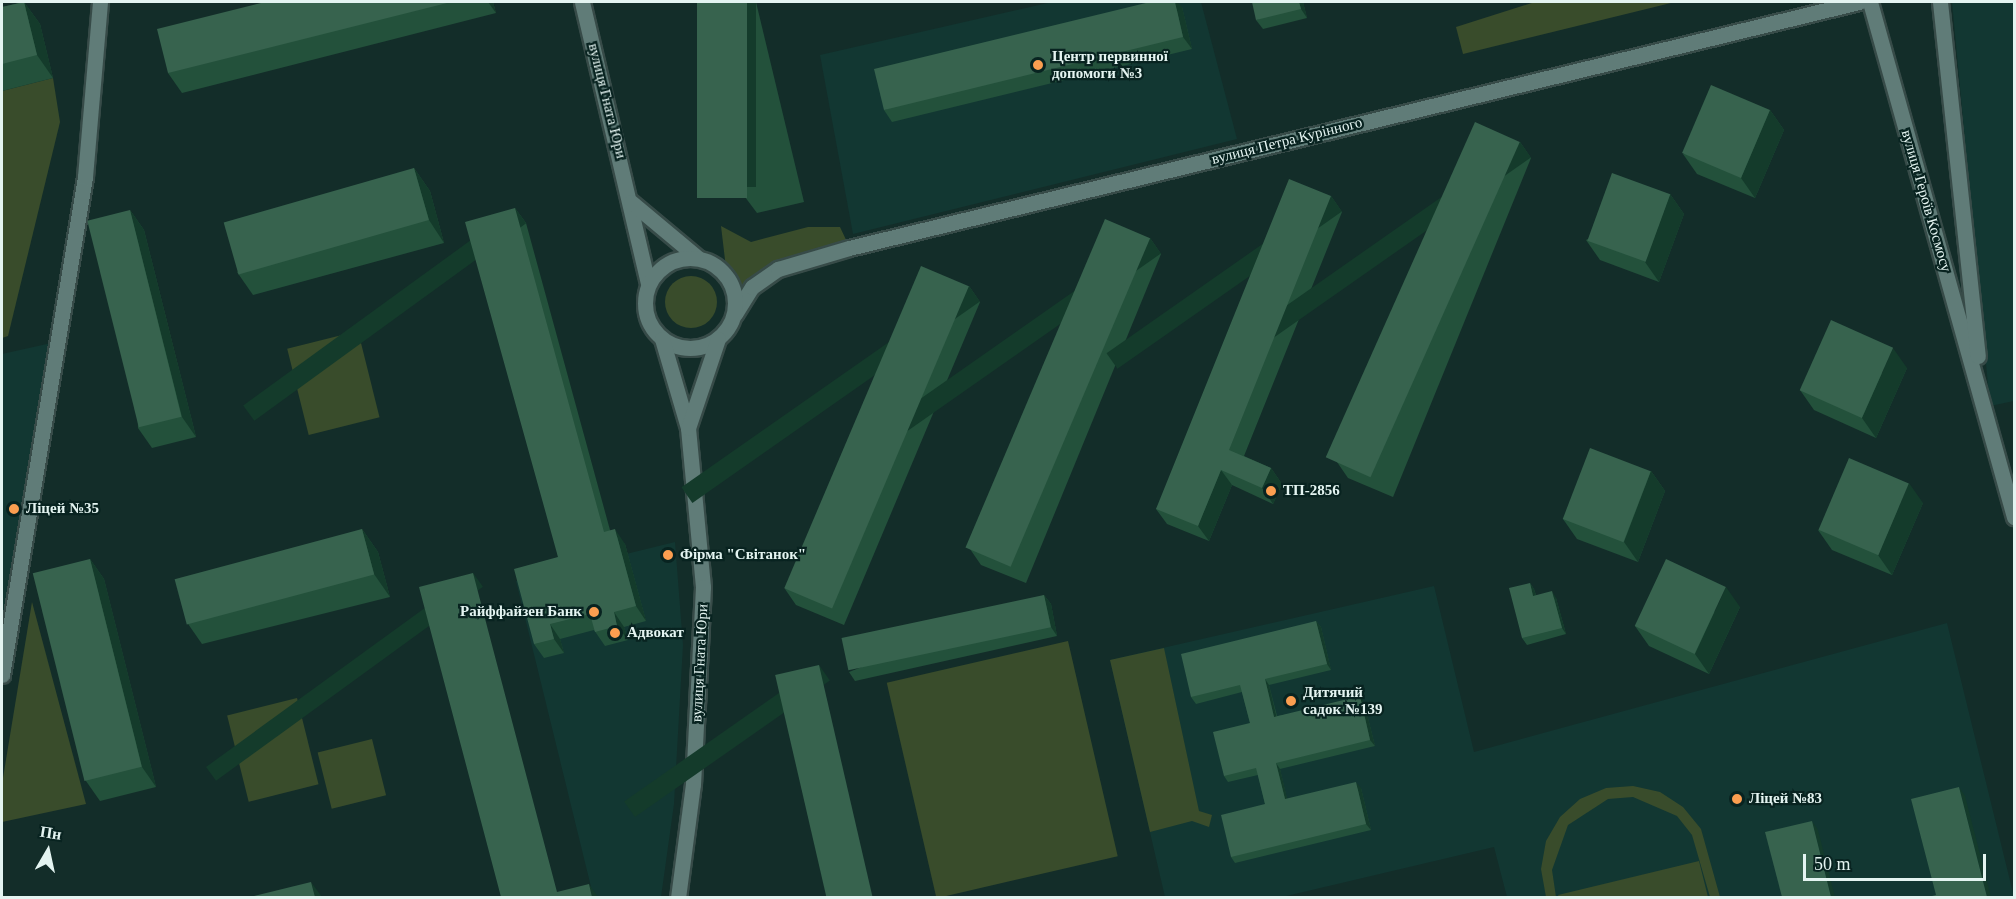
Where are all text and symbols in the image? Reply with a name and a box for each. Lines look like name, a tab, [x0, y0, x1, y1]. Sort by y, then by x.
street label: вулиця Гната Юри	[584, 42, 630, 160]
place label: Центр первинної допомоги №3	[1052, 47, 1168, 82]
marker: Центр первинної допомоги №3	[1029, 56, 1047, 74]
street label: вулиця Петра Курінного	[1210, 114, 1364, 168]
street label: вулиця Героїв Космосу	[1897, 128, 1955, 274]
place label: ТП-2856	[1283, 482, 1340, 500]
marker: ТП-2856	[1264, 484, 1278, 498]
place label: Ліцей №35	[26, 500, 99, 518]
marker: Ліцей №35	[7, 502, 21, 516]
place label: Фірма "Світанок"	[680, 546, 806, 564]
marker: Фірма "Світанок"	[661, 548, 675, 562]
place label: Райффайзен Банк	[460, 603, 582, 621]
street label: вулиця Гната Юри	[688, 604, 712, 722]
marker: Райффайзен Банк	[587, 605, 601, 619]
place label: Адвокат	[627, 624, 684, 642]
marker: Адвокат	[608, 626, 622, 640]
place label: Дитячий садок №139	[1303, 683, 1382, 718]
marker: Дитячий садок №139	[1284, 694, 1298, 708]
place label: Ліцей №83	[1749, 790, 1822, 808]
marker: Ліцей №83	[1730, 792, 1744, 806]
north arrow	[18, 821, 78, 881]
text: Пн	[39, 823, 63, 843]
scale bar	[1806, 842, 1989, 880]
text: 50 m	[1814, 854, 1851, 874]

